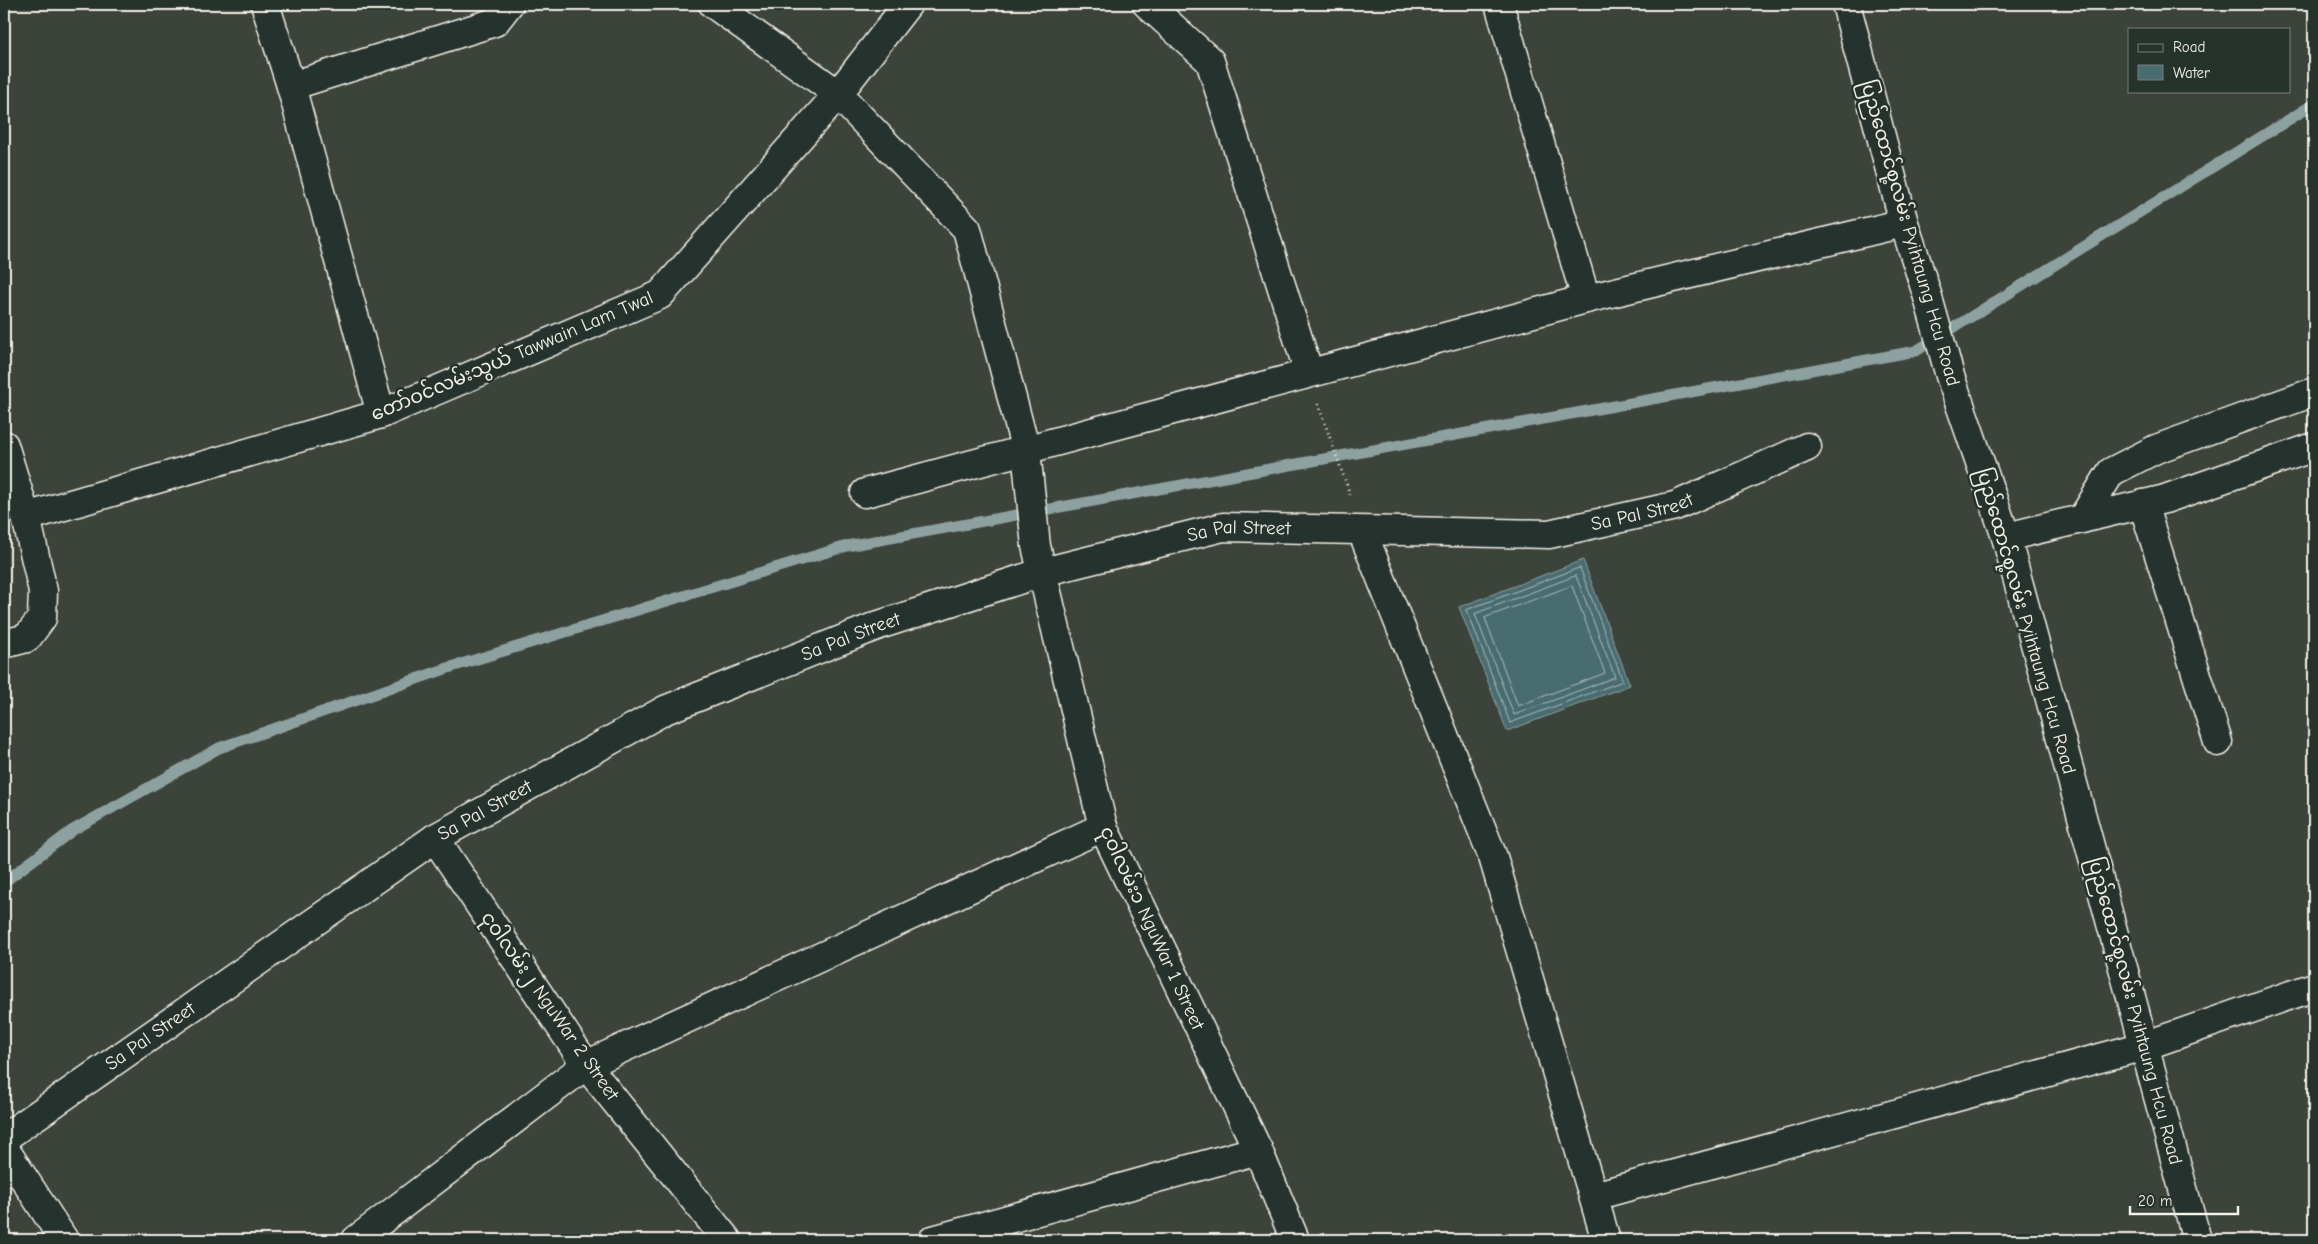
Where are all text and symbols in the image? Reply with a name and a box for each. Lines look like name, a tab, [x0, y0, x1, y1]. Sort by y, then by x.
legend	[2128, 28, 2290, 92]
text: Road	[2173, 38, 2205, 56]
text: Water	[2173, 64, 2210, 82]
street label: ပြည်ထောင်စု့လမ်း Pyihtaung Hcu Road	[1852, 76, 1968, 390]
street label: တော်ဝင်လမ်းသွယ် Tawwain Lam Twal	[366, 283, 658, 429]
street label: ပြည်ထောင်စု့လမ်း Pyihtaung Hcu Road	[1968, 464, 2084, 778]
street label: Sa Pal Street	[1589, 488, 1697, 535]
street label: Sa Pal Street	[1185, 516, 1292, 547]
street label: Sa Pal Street	[798, 608, 904, 666]
street label: Sa Pal Street	[434, 775, 536, 845]
street label: ငုဝါလမ်း၁ NguWar 1 Street	[1091, 821, 1213, 1036]
street label: ပြည်ထောင်စု့လမ်း Pyihtaung Hcu Road	[2079, 854, 2191, 1168]
street label: ငုဝါလမ်း၂ NguWar 2 Street	[472, 905, 627, 1108]
street label: Sa Pal Street	[101, 997, 200, 1075]
scale bar	[2130, 1184, 2238, 1216]
text: 20 m	[2138, 1192, 2172, 1210]

